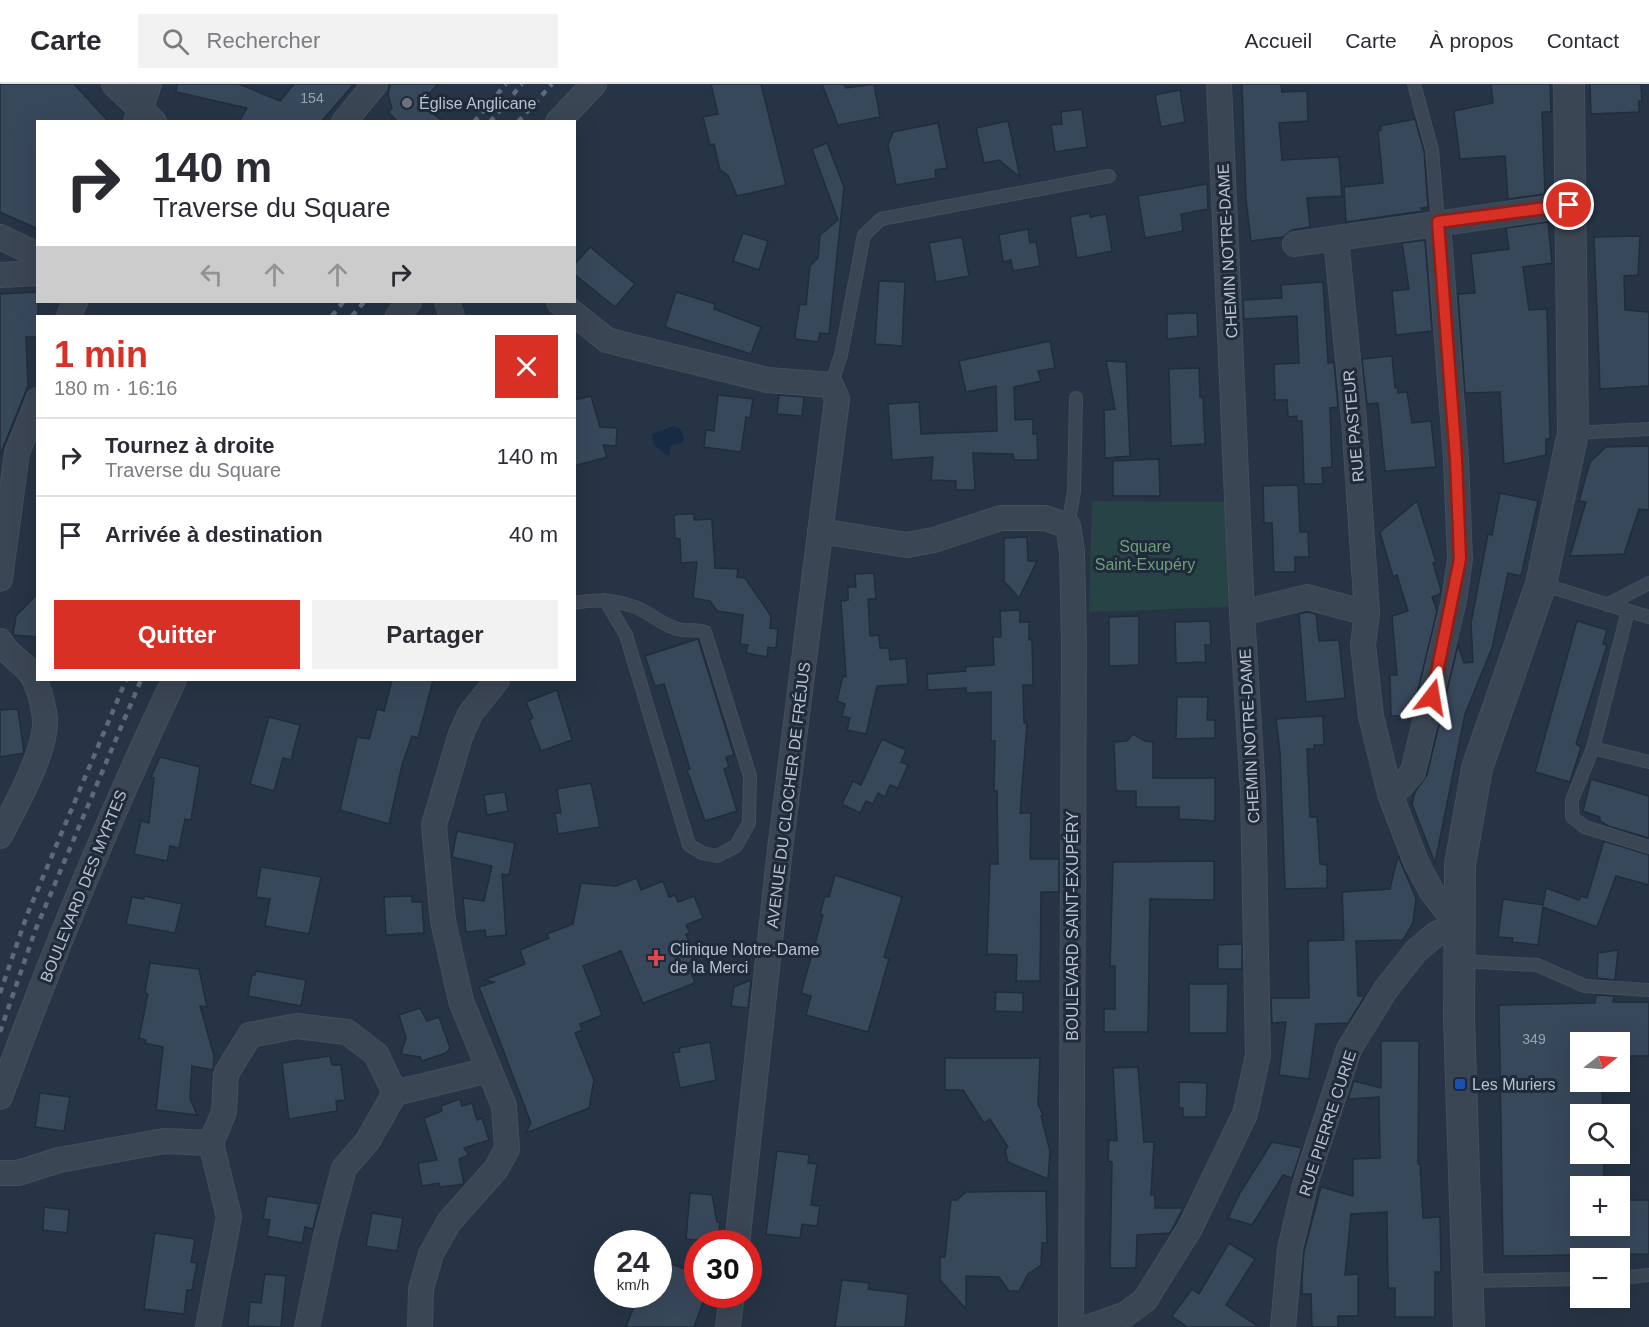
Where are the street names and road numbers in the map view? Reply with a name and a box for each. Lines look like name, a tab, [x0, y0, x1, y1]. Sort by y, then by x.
street label: CHEMIN NOTRE-DAME	[1214, 163, 1241, 339]
street label: RUE PASTEUR	[1340, 369, 1367, 483]
street label: CHEMIN NOTRE-DAME	[1236, 648, 1263, 824]
street label: AVENUE DU CLOCHER DE FRÉJUS	[763, 661, 813, 929]
street label: BOULEVARD DES MYRTES	[37, 788, 130, 985]
street label: BOULEVARD SAINT-EXUPÉRY	[1063, 811, 1081, 1041]
street label: RUE PIERRE CURIE	[1296, 1048, 1359, 1198]

